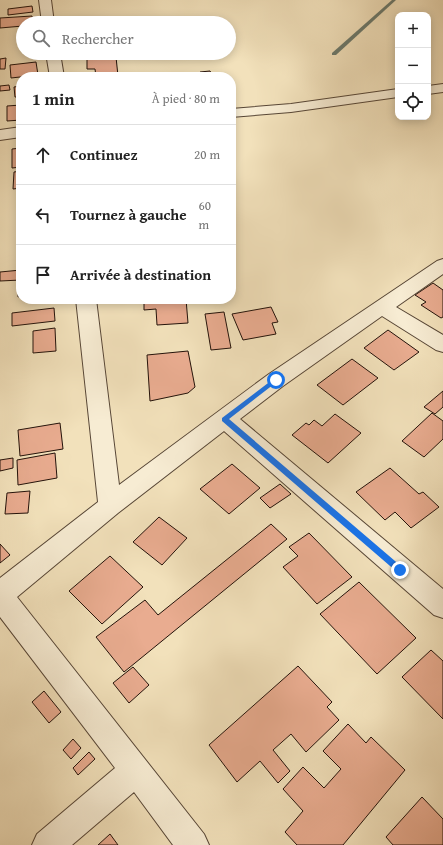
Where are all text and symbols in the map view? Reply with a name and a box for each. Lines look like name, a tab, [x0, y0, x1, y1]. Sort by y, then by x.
map controls	[395, 12, 431, 120]
button: +	[395, 12, 431, 48]
search box	[16, 16, 236, 60]
icon: search	[30, 27, 52, 49]
text: Rechercher	[62, 28, 134, 49]
button: −	[395, 48, 431, 84]
button: locate	[395, 84, 431, 120]
text: 1 min	[32, 86, 74, 111]
text: À pied · 80 m	[152, 89, 220, 108]
icon: ahead	[32, 144, 54, 166]
text: Continuez	[70, 144, 138, 165]
text: 20 m	[194, 145, 220, 164]
text: 60 m	[199, 196, 211, 234]
icon: left	[32, 204, 54, 226]
text: Tournez à gauche	[70, 204, 187, 225]
icon: arrive	[32, 264, 54, 286]
text: Arrivée à destination	[70, 264, 211, 285]
route start	[267, 371, 285, 389]
route end	[391, 561, 409, 579]

